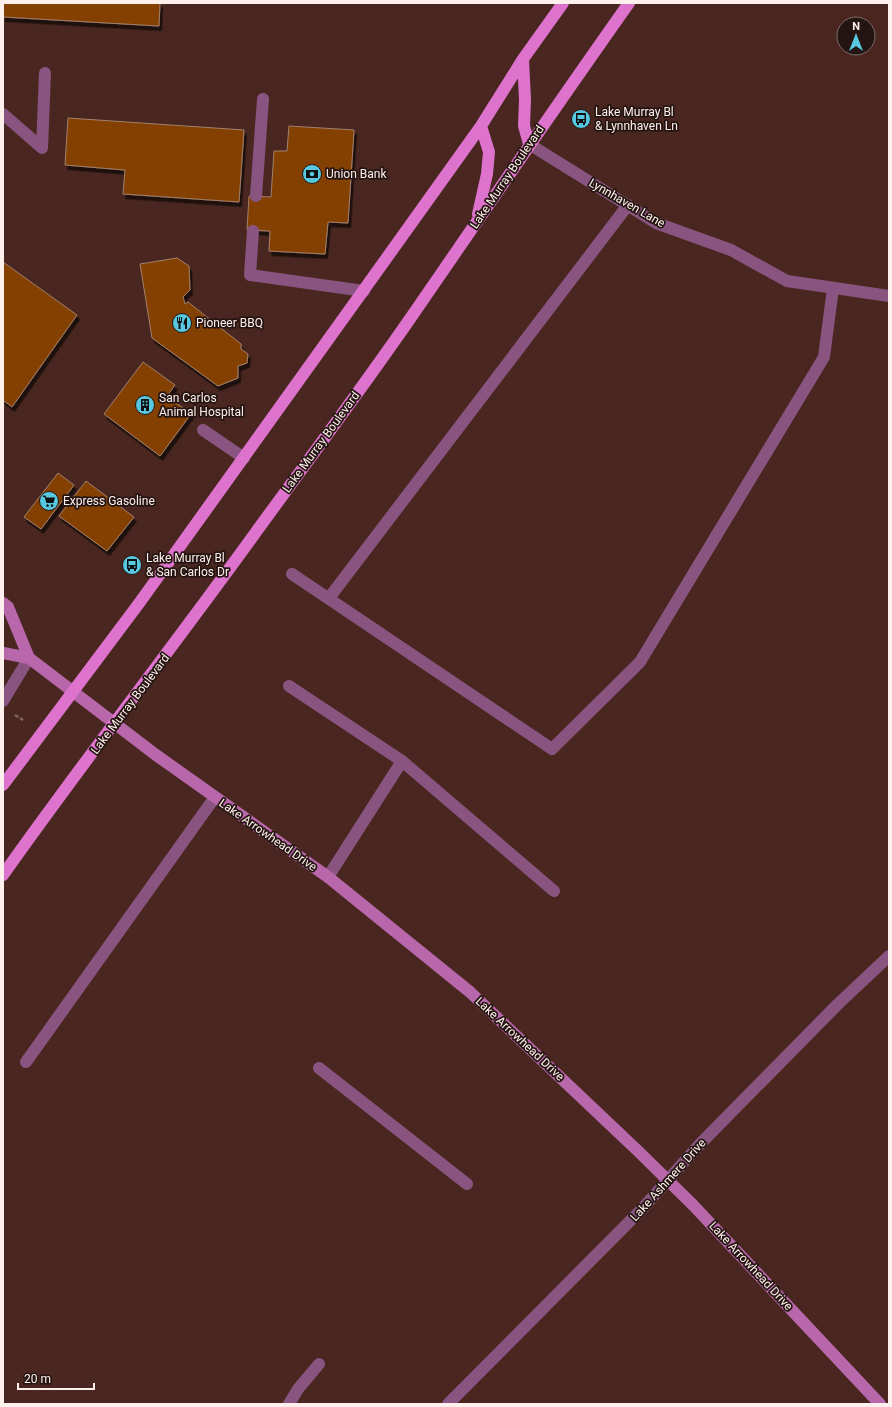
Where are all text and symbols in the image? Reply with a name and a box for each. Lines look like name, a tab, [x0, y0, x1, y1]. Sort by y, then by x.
north arrow	[836, 16, 876, 56]
text: N	[852, 20, 860, 33]
place label: Lake Murray Bl & Lynnhaven Ln	[595, 105, 678, 133]
bus stop icon: Lake Murray Bl & Lynnhaven Ln	[570, 108, 592, 130]
street label: Lake Murray Boulevard	[467, 123, 547, 231]
bank icon: Union Bank	[301, 163, 323, 185]
place label: Union Bank	[326, 167, 387, 181]
street label: Lynnhaven Lane	[587, 176, 667, 230]
restaurant icon: Pioneer BBQ	[171, 312, 193, 334]
place label: Pioneer BBQ	[196, 316, 263, 330]
street label: Lake Murray Boulevard	[280, 389, 362, 495]
place label: San Carlos Animal Hospital	[159, 391, 244, 419]
building icon: San Carlos Animal Hospital	[134, 394, 156, 416]
supermarket icon: Express Gasoline	[38, 490, 60, 512]
place label: Express Gasoline	[63, 494, 155, 508]
place label: Lake Murray Bl & San Carlos Dr	[146, 551, 229, 579]
bus stop icon: Lake Murray Bl & San Carlos Dr	[121, 554, 143, 576]
street label: Lake Murray Boulevard	[88, 651, 172, 757]
street label: Lake Arrowhead Drive	[216, 796, 320, 874]
street label: Lake Arrowhead Drive	[473, 994, 567, 1084]
street label: Lake Ashmere Drive	[627, 1136, 709, 1224]
street label: Lake Arrowhead Drive	[706, 1219, 796, 1313]
scale bar	[18, 1365, 94, 1391]
text: 20 m	[24, 1372, 51, 1386]

